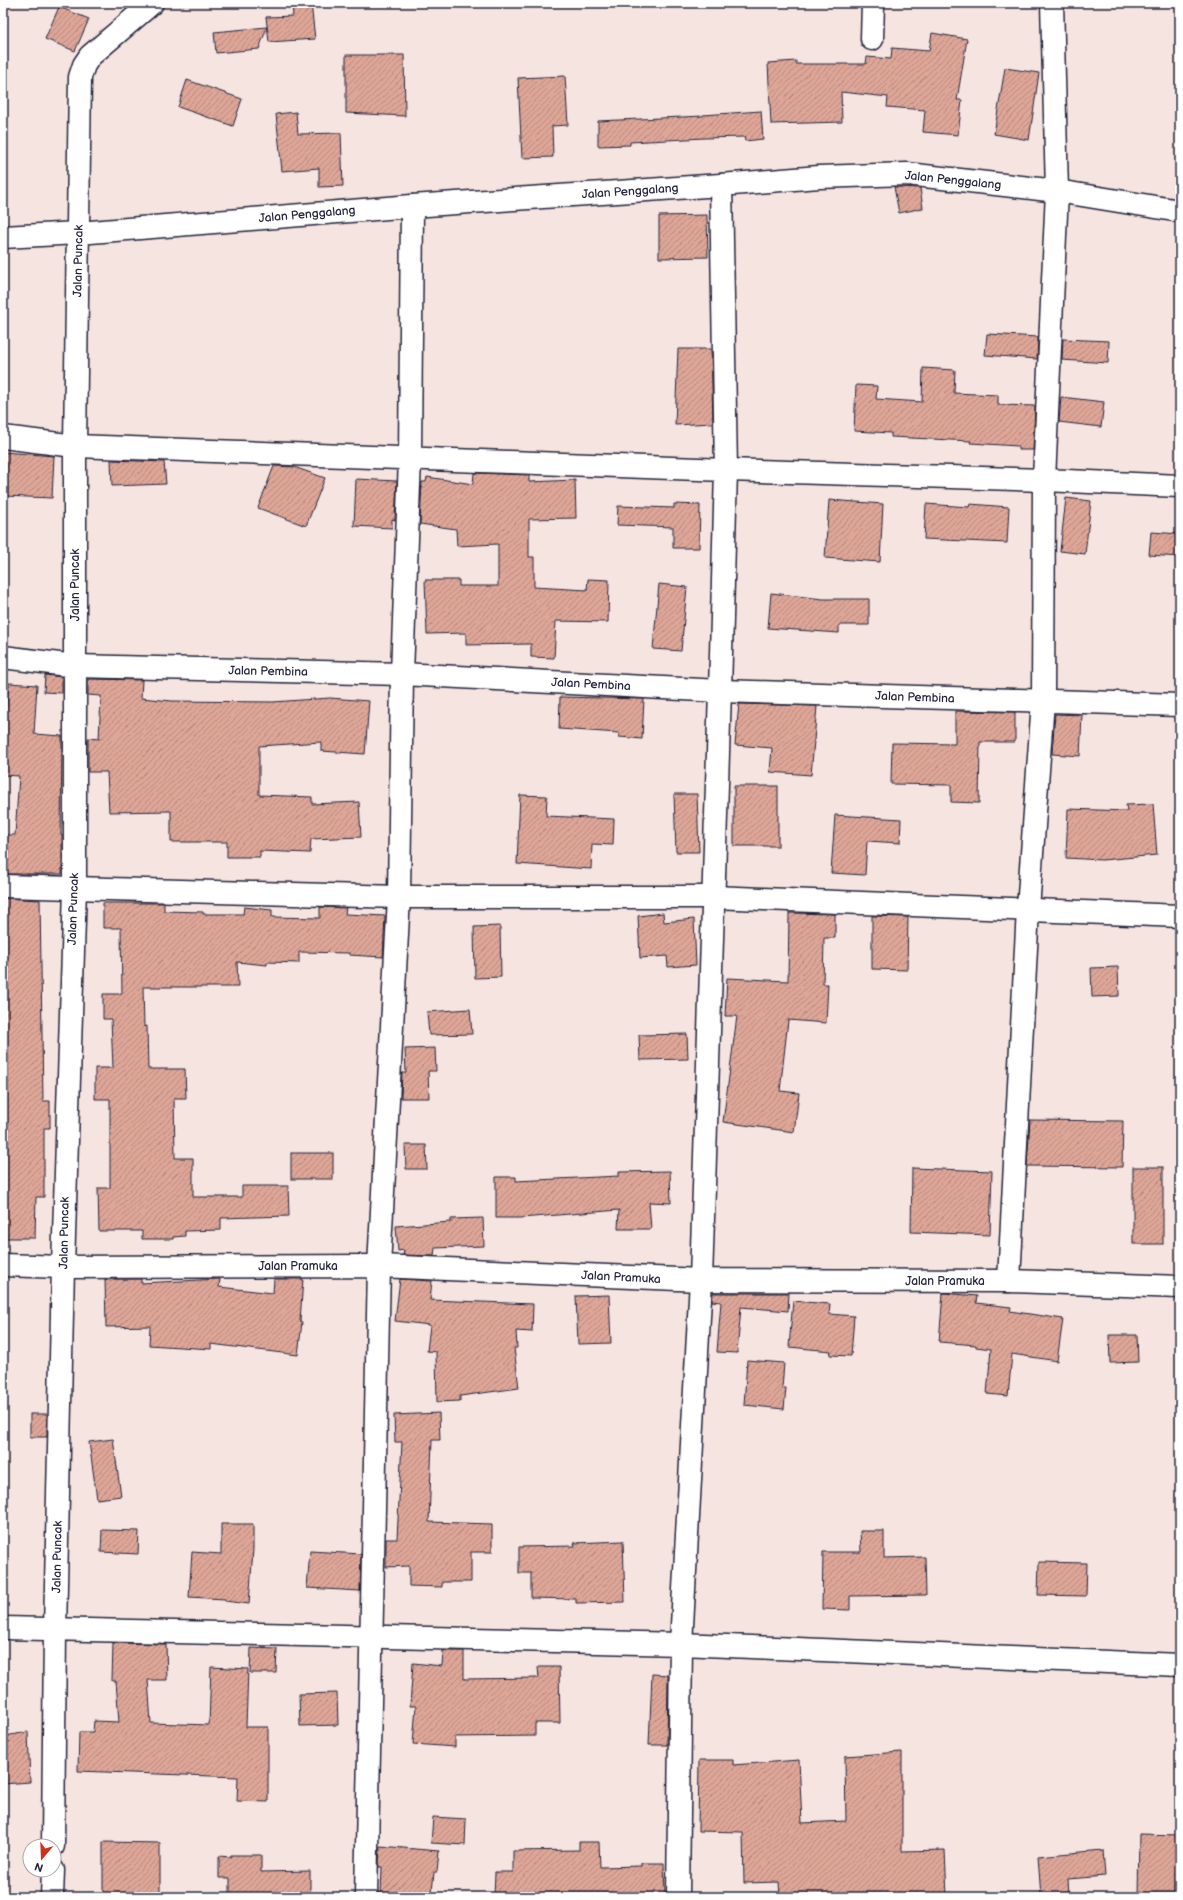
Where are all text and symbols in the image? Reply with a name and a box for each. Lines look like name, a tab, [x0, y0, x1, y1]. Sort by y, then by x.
street label: Jalan Penggalang	[904, 168, 1002, 193]
street label: Jalan Penggalang	[581, 181, 679, 202]
street label: Jalan Penggalang	[258, 203, 356, 226]
street label: Jalan Puncak	[70, 225, 87, 297]
street label: Jalan Puncak	[68, 549, 83, 621]
street label: Jalan Pembina	[228, 663, 308, 680]
street label: Jalan Pembina	[551, 675, 631, 694]
street label: Jalan Pembina	[875, 689, 955, 706]
street label: Jalan Puncak	[65, 873, 82, 945]
street label: Jalan Puncak	[56, 1197, 73, 1269]
street label: Jalan Pramuka	[258, 1259, 338, 1274]
street label: Jalan Pramuka	[581, 1268, 661, 1287]
street label: Jalan Pramuka	[905, 1274, 985, 1289]
street label: Jalan Puncak	[49, 1521, 66, 1593]
north arrow	[22, 1838, 62, 1878]
text: N	[33, 1859, 45, 1874]

